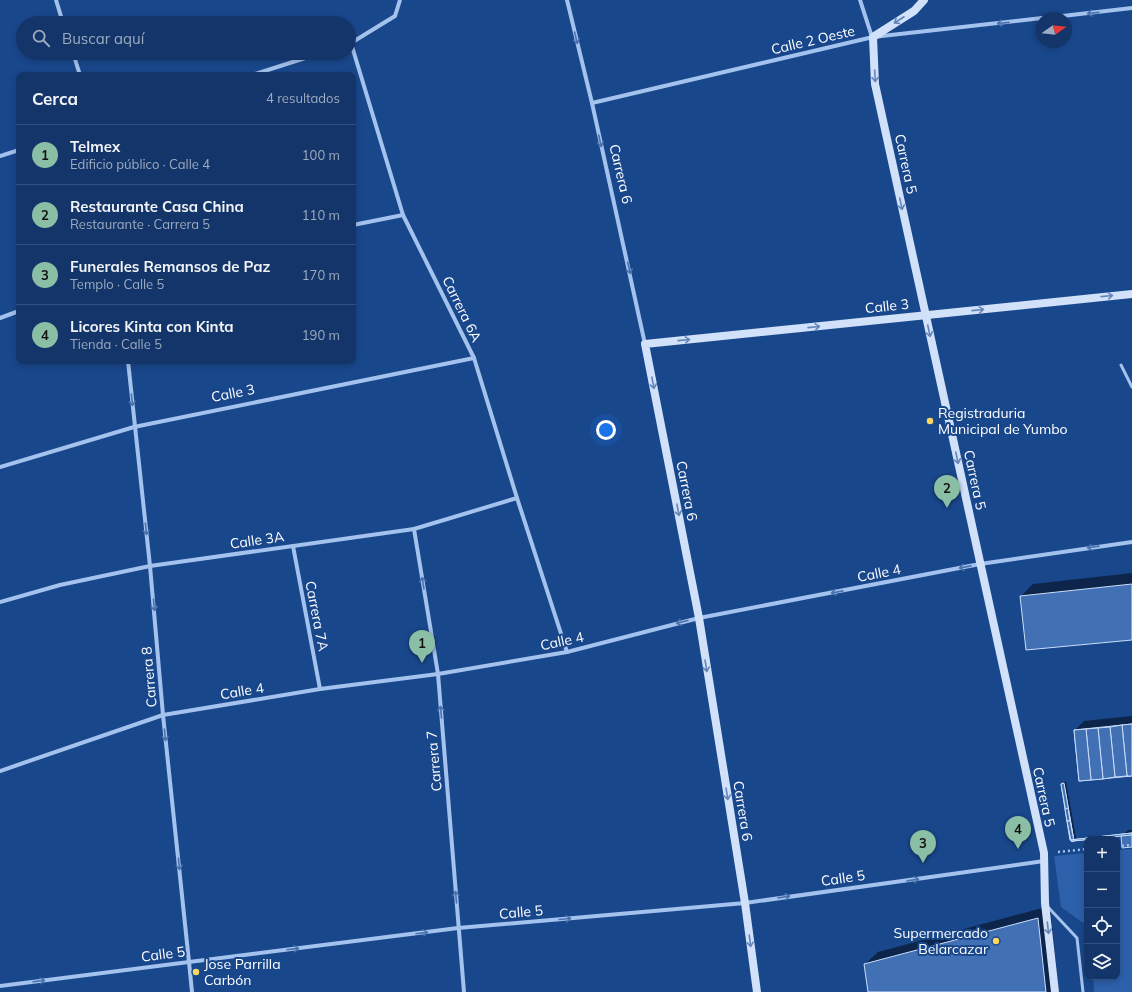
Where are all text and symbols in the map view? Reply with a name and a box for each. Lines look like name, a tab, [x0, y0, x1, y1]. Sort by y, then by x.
one-way arrow	[1087, 9, 1100, 16]
north arrow	[1036, 12, 1072, 48]
search box	[16, 16, 356, 60]
one-way arrow	[894, 16, 905, 24]
one-way arrow	[997, 19, 1010, 27]
street label: Calle 2 Oeste	[769, 22, 857, 58]
icon: search	[30, 27, 52, 49]
text: Buscar aquí	[62, 29, 144, 48]
one-way arrow	[572, 31, 580, 44]
one-way arrow	[871, 69, 878, 82]
text: Cerca	[32, 88, 78, 109]
text: 4 resultados	[266, 90, 340, 106]
street label: Carrera 5	[891, 132, 921, 196]
one-way arrow	[597, 135, 605, 148]
text: Telmex	[70, 137, 120, 156]
street label: Carrera 6	[605, 142, 637, 206]
text: 1	[41, 147, 49, 163]
text: 100 m	[302, 147, 340, 163]
text: Edificio público · Calle 4	[70, 156, 210, 172]
text: Restaurante Casa China	[70, 197, 244, 216]
one-way arrow	[897, 197, 905, 210]
text: 2	[41, 207, 49, 223]
text: 110 m	[302, 207, 340, 223]
text: Restaurante · Carrera 5	[70, 216, 210, 232]
text: Funerales Remansos de Paz	[70, 257, 270, 276]
one-way arrow	[625, 262, 633, 275]
text: 3	[41, 267, 49, 283]
text: 170 m	[302, 267, 340, 283]
street label: Carrera 6A	[438, 273, 486, 346]
text: Templo · Calle 5	[70, 276, 164, 292]
one-way arrow	[1101, 293, 1114, 300]
street label: Calle 3	[864, 295, 910, 317]
one-way arrow	[971, 306, 984, 313]
text: Licores Kinta con Kinta	[70, 317, 234, 336]
one-way arrow	[807, 323, 820, 331]
one-way arrow	[925, 324, 933, 337]
text: 4	[41, 327, 49, 343]
text: 190 m	[302, 327, 340, 343]
text: Tienda · Calle 5	[70, 336, 162, 352]
one-way arrow	[677, 337, 690, 344]
one-way arrow	[649, 376, 657, 389]
street label: Calle 3	[210, 380, 256, 406]
one-way arrow	[128, 393, 135, 406]
place label: Registraduria Municipal de Yumbo	[938, 404, 1068, 438]
marker: Registraduria Municipal de Yumbo	[925, 416, 935, 426]
your location	[596, 420, 616, 440]
street label: Carrera 5	[960, 448, 990, 512]
one-way arrow	[953, 451, 961, 464]
street label: Carrera 6	[672, 459, 702, 523]
pin: 2	[934, 475, 960, 508]
one-way arrow	[674, 503, 682, 516]
one-way arrow	[142, 522, 150, 535]
street label: Calle 3A	[229, 527, 286, 553]
one-way arrow	[1087, 543, 1100, 551]
street label: Calle 4	[856, 560, 903, 586]
one-way arrow	[959, 563, 972, 571]
one-way arrow	[419, 577, 427, 590]
street label: Carrera 7A	[301, 579, 333, 653]
one-way arrow	[831, 588, 844, 596]
one-way arrow	[150, 598, 157, 611]
one-way arrow	[676, 619, 689, 627]
street label: Calle 4	[539, 627, 586, 654]
pin: 1	[409, 630, 435, 663]
street label: Carrera 8	[137, 646, 161, 708]
one-way arrow	[703, 659, 711, 672]
street label: Calle 4	[219, 679, 266, 703]
one-way arrow	[437, 706, 444, 719]
one-way arrow	[161, 728, 169, 741]
street label: Carrera 7	[422, 730, 446, 792]
street label: Carrera 5	[1029, 765, 1059, 829]
street label: Carrera 6	[729, 780, 757, 842]
one-way arrow	[724, 787, 732, 800]
pin: 4	[1005, 816, 1031, 849]
pin: 3	[910, 830, 936, 863]
map controls	[1084, 836, 1120, 980]
button: +	[1084, 836, 1120, 872]
one-way arrow	[175, 857, 183, 870]
street label: Calle 5	[820, 866, 866, 890]
button: −	[1084, 872, 1120, 908]
one-way arrow	[906, 876, 919, 883]
one-way arrow	[452, 891, 459, 904]
one-way arrow	[777, 893, 790, 901]
street label: Calle 5	[498, 901, 544, 923]
button: locate	[1084, 908, 1120, 944]
one-way arrow	[558, 915, 571, 922]
one-way arrow	[1044, 921, 1052, 934]
place label: Supermercado Belarcazar	[894, 924, 989, 958]
one-way arrow	[415, 929, 428, 937]
one-way arrow	[746, 934, 754, 947]
marker: Supermercado Belarcazar	[991, 936, 1001, 946]
street label: Calle 5	[140, 942, 186, 966]
button: layers	[1084, 944, 1120, 980]
one-way arrow	[286, 945, 299, 953]
place label: Jose Parrilla Carbón	[204, 955, 281, 989]
marker: Jose Parrilla Carbón	[191, 967, 201, 977]
one-way arrow	[32, 977, 45, 985]

